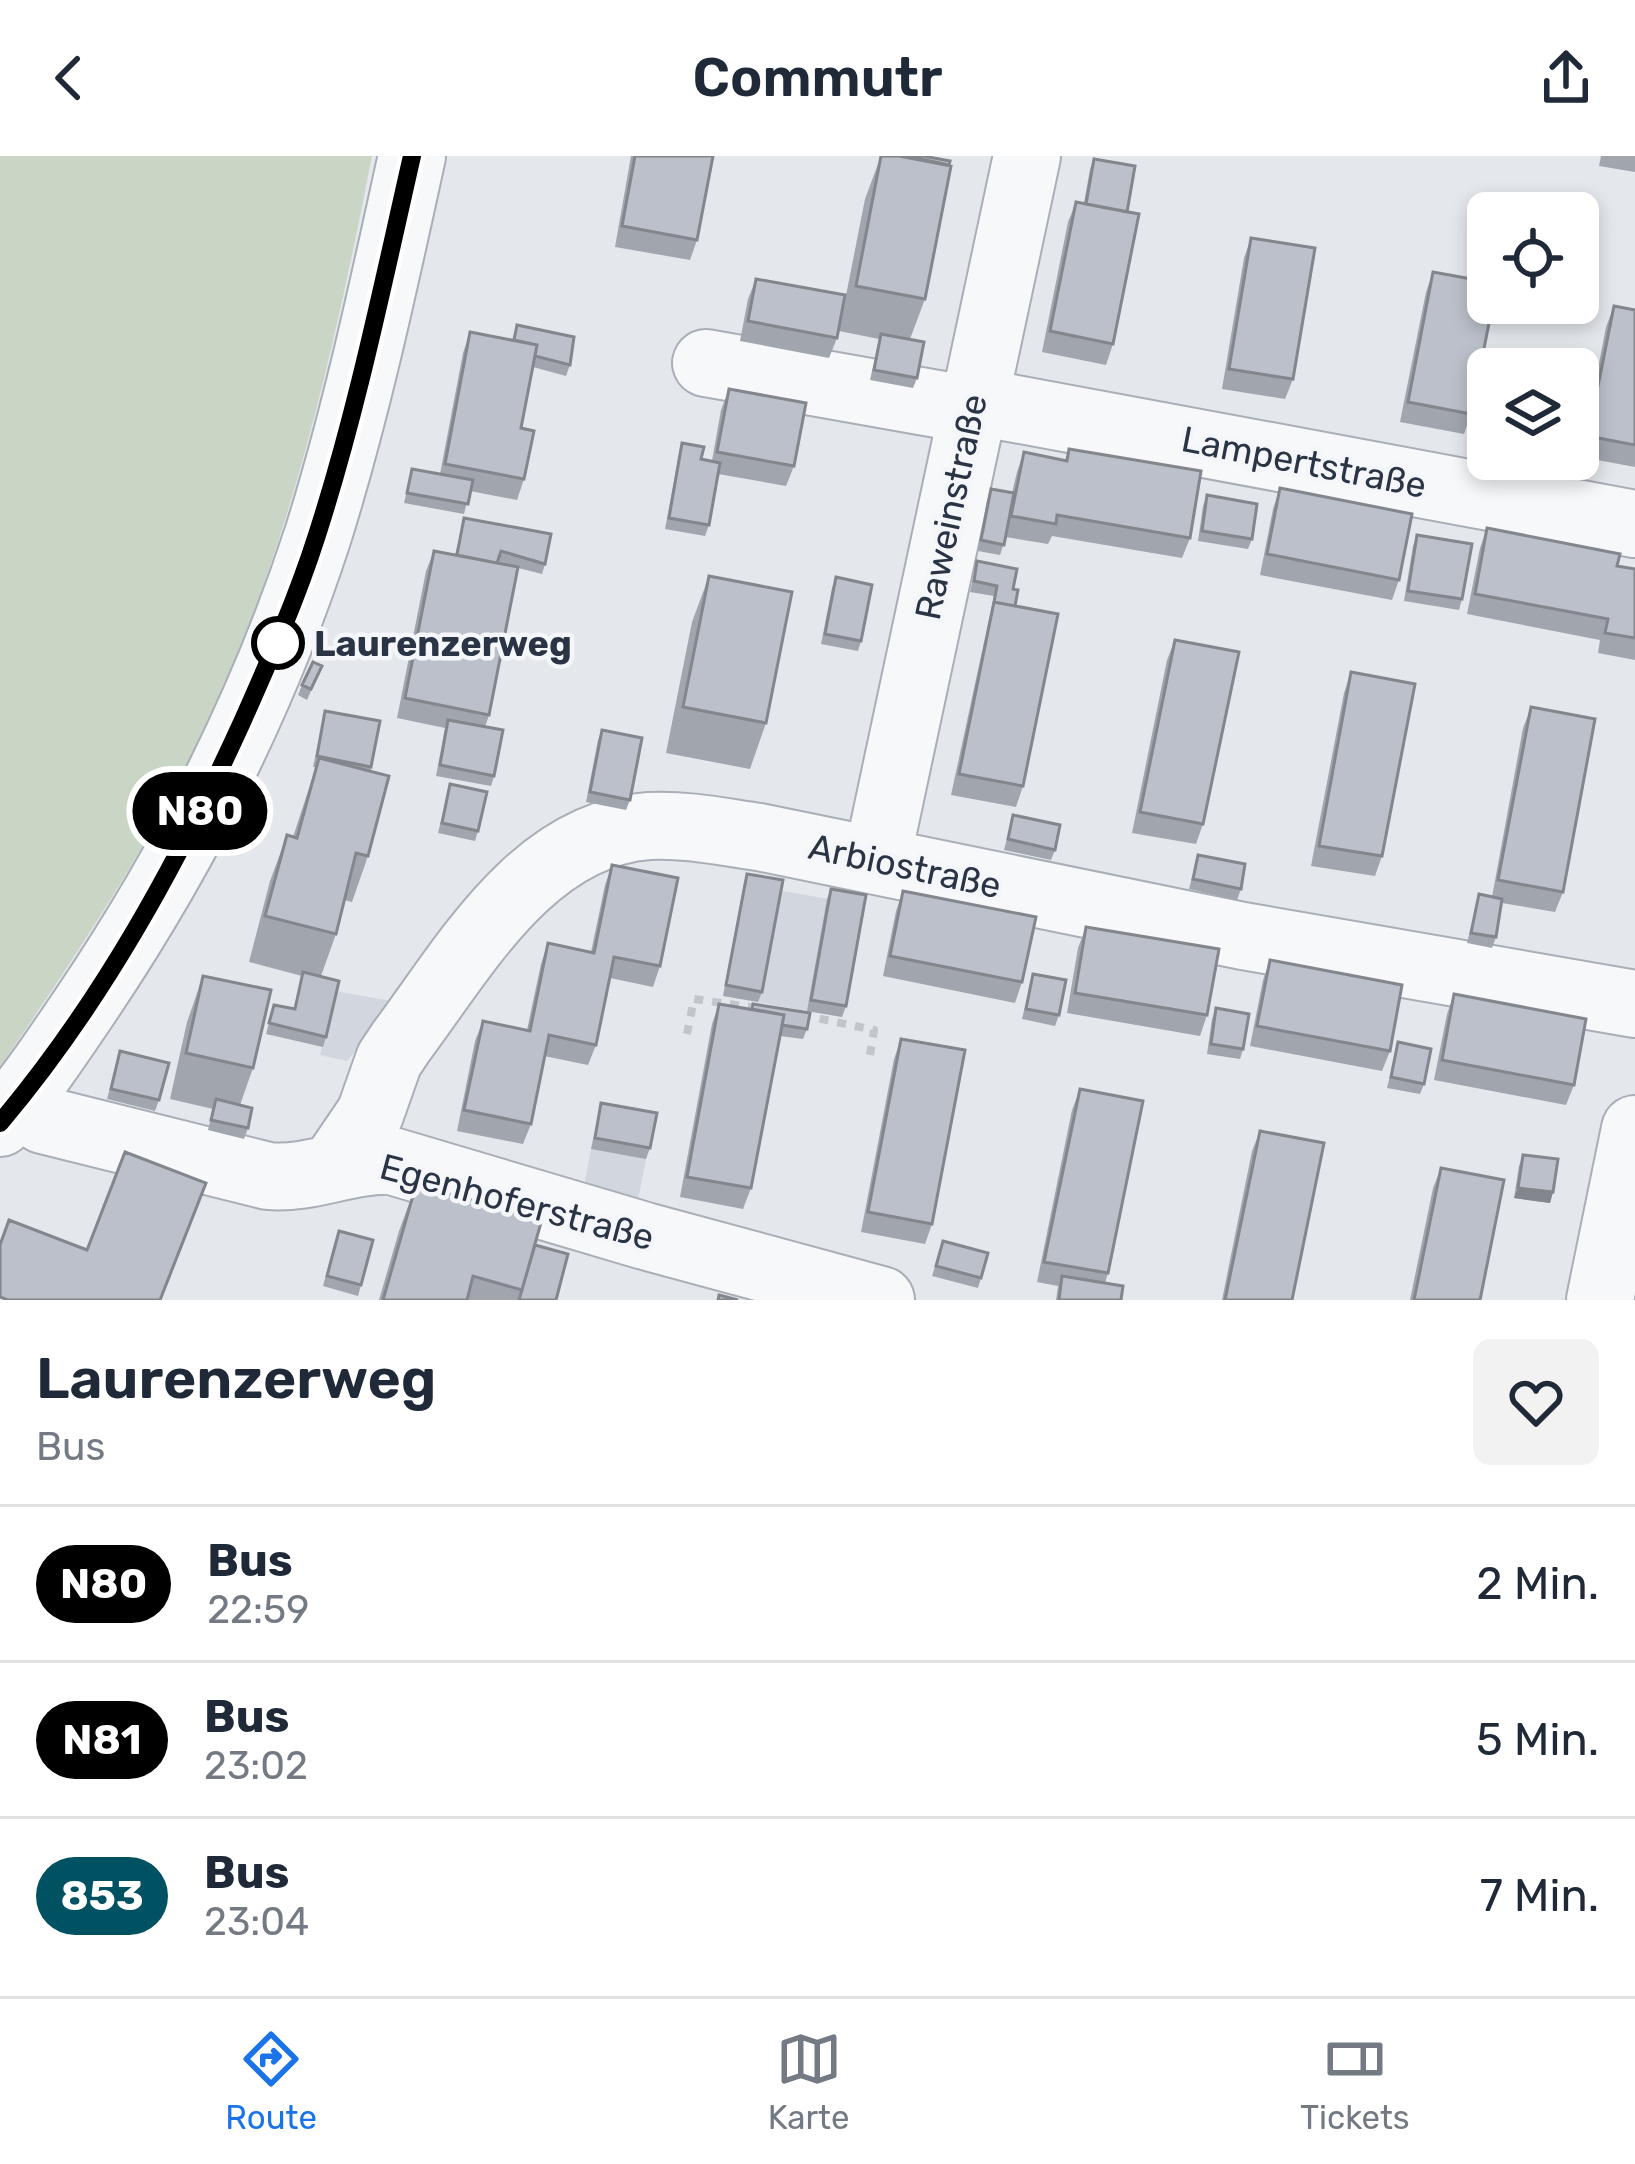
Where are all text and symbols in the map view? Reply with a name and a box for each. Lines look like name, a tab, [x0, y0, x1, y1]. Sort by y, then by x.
icon: back	[36, 45, 102, 111]
icon: share	[1533, 45, 1599, 111]
text: Commutr	[693, 46, 942, 110]
map controls	[1467, 192, 1599, 480]
button: locate	[1467, 192, 1599, 324]
button: layers	[1467, 348, 1599, 480]
street label: Raweinstraße	[906, 390, 996, 624]
street label: Lampertstraße	[1178, 417, 1430, 507]
marker: Laurenzerweg	[253, 618, 303, 668]
place label: Laurenzerweg	[314, 622, 572, 665]
line badge: N80	[131, 772, 269, 850]
text: N80	[156, 786, 244, 836]
street label: Arbiostraße	[805, 825, 1005, 907]
street label: Egenhoferstraße	[375, 1145, 659, 1259]
button: heart	[1473, 1339, 1599, 1465]
text: Laurenzerweg	[36, 1345, 436, 1412]
text: Bus	[36, 1424, 105, 1470]
text: Bus	[207, 1534, 293, 1587]
text: 2 Min.	[1476, 1557, 1599, 1610]
text: N80	[60, 1559, 147, 1609]
text: 22:59	[207, 1587, 309, 1633]
text: Bus	[204, 1690, 289, 1743]
text: 5 Min.	[1476, 1713, 1599, 1766]
text: N81	[62, 1715, 142, 1765]
text: 23:02	[204, 1743, 308, 1789]
text: Bus	[204, 1846, 289, 1899]
text: 7 Min.	[1480, 1869, 1599, 1922]
text: 853	[60, 1871, 144, 1921]
text: 23:04	[204, 1899, 309, 1945]
tab: Route	[225, 2026, 317, 2137]
tab: Karte	[768, 2026, 849, 2137]
tab: Tickets	[1300, 2026, 1410, 2137]

